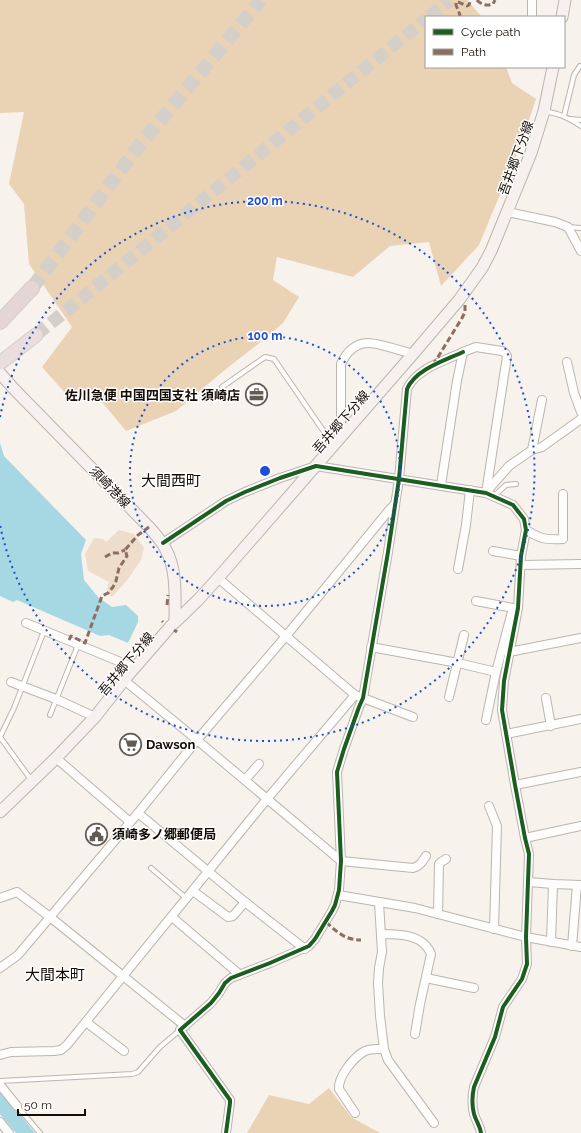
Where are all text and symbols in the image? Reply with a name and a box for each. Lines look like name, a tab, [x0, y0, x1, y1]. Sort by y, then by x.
legend	[425, 16, 565, 68]
text: Cycle path	[461, 25, 520, 39]
text: Path	[461, 45, 486, 59]
street label: 吾井郷下分線	[496, 119, 536, 197]
text: 200 m	[247, 194, 283, 208]
text: 100 m	[248, 329, 282, 343]
office icon: 佐川急便 中国四国支社 須崎店	[243, 382, 269, 408]
place label: 佐川急便 中国四国支社 須崎店	[65, 388, 240, 403]
street label: 吾井郷下分線	[310, 388, 372, 456]
street label: 須崎港線	[87, 463, 133, 511]
centre of rings	[258, 464, 272, 478]
district label: 大間西町	[141, 472, 201, 490]
street label: 吾井郷下分線	[95, 629, 157, 699]
supermarket icon: Dawson	[117, 731, 143, 757]
place label: Dawson	[146, 737, 195, 752]
public building icon: 須崎多ノ郷郵便局	[84, 821, 110, 847]
place label: 須崎多ノ郷郵便局	[112, 827, 216, 842]
district label: 大間本町	[25, 966, 85, 984]
scale bar	[18, 1091, 85, 1117]
text: 50 m	[24, 1098, 52, 1112]

